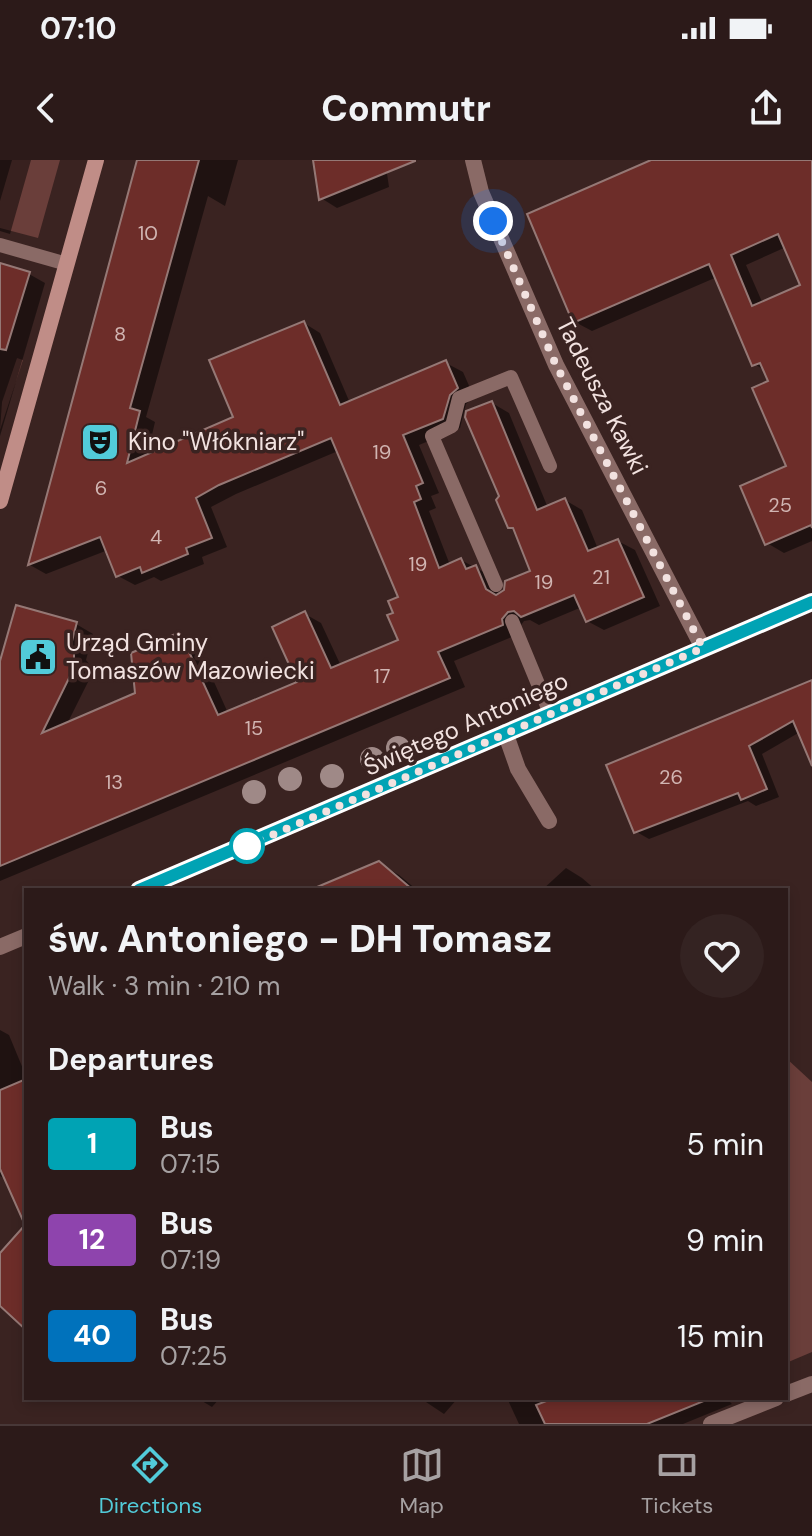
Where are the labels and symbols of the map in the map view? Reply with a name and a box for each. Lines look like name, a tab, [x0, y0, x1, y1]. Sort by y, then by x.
your location	[473, 201, 513, 241]
house number: 10	[138, 220, 158, 246]
street label: Tadeusza Kawki	[550, 312, 655, 479]
house number: 8	[114, 321, 126, 347]
theatre icon: Kino "Włókniarz"	[79, 421, 121, 463]
place label: Kino "Włókniarz"	[128, 426, 304, 457]
house number: 19	[373, 439, 391, 465]
house number: 6	[95, 475, 107, 501]
house number: 25	[768, 492, 792, 518]
house number: 4	[150, 524, 162, 550]
house number: 19	[409, 551, 427, 577]
house number: 21	[592, 564, 610, 590]
house number: 19	[535, 569, 553, 595]
place label: Urząd Gminy Tomaszów Mazowiecki	[66, 627, 315, 686]
public building icon: Urząd Gminy Tomaszów Mazowiecki	[17, 636, 59, 678]
house number: 17	[374, 663, 390, 689]
street label: Świętego Antoniego	[359, 665, 573, 783]
house number: 15	[245, 715, 263, 741]
house number: 26	[659, 764, 683, 790]
house number: 13	[105, 769, 123, 795]
unlabelled marker	[230, 829, 264, 863]

